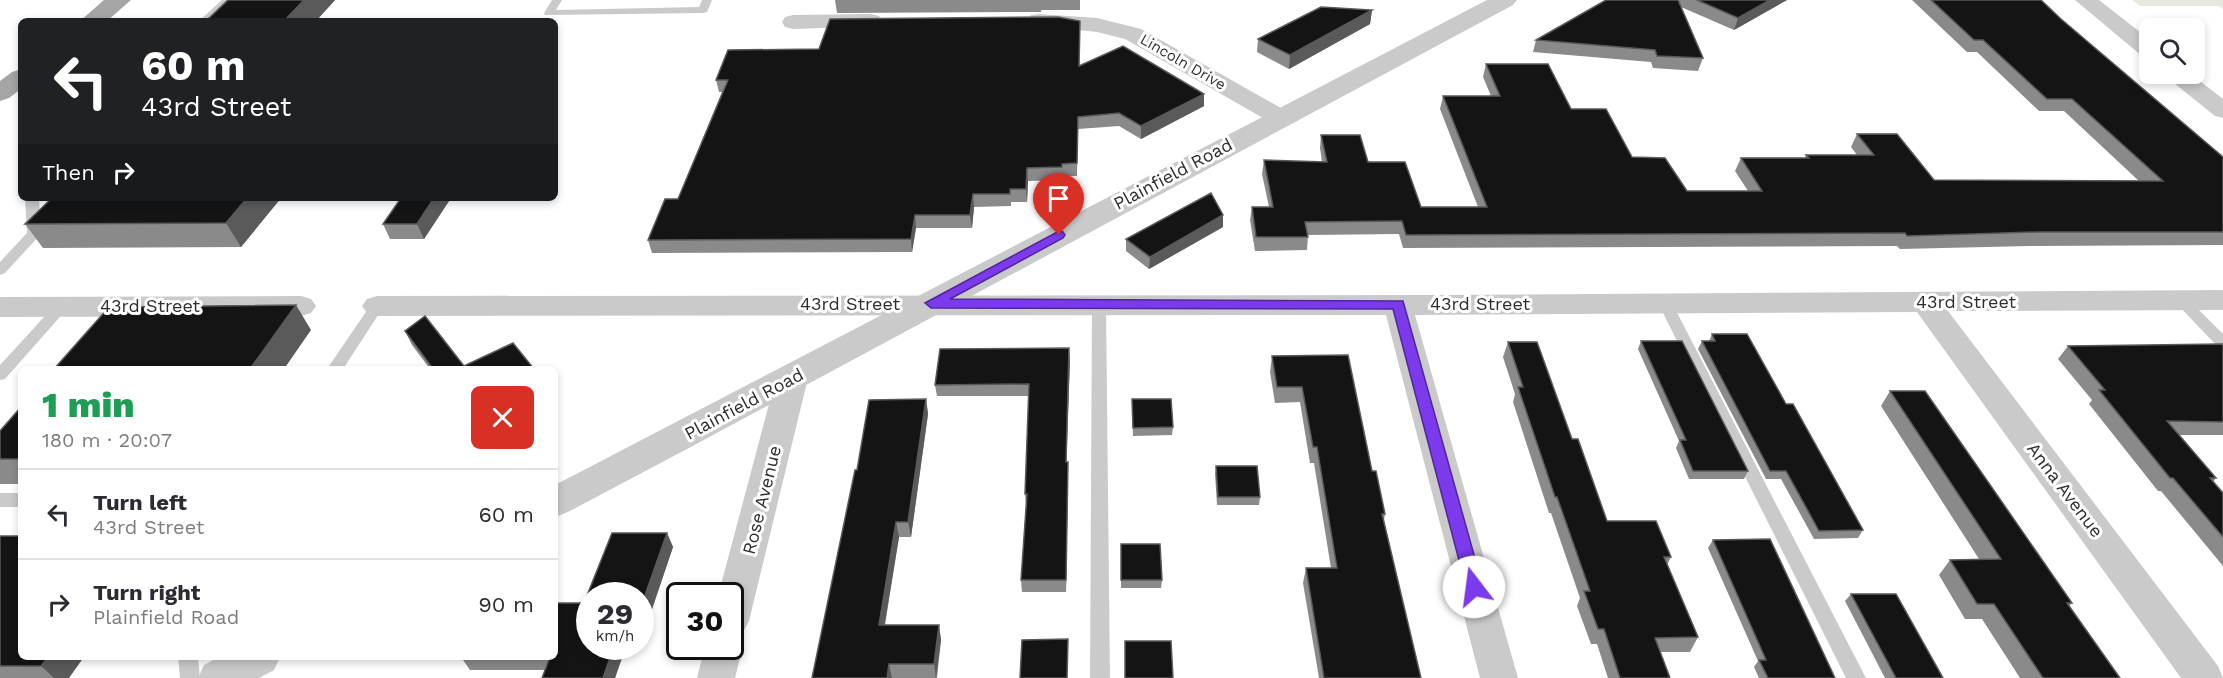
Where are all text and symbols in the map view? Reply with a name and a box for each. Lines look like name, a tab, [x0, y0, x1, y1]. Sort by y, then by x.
map controls	[2139, 18, 2205, 84]
button: search	[2139, 18, 2205, 84]
street label: Lincoln Drive	[1137, 30, 1229, 94]
text: 60 m	[141, 41, 245, 90]
icon: left	[42, 42, 120, 120]
text: 43rd Street	[141, 91, 291, 123]
street label: Plainfield Road	[1110, 133, 1236, 214]
icon: right	[107, 156, 140, 189]
text: Then	[42, 160, 95, 185]
pin	[1033, 173, 1084, 235]
icon: arrive	[1042, 182, 1075, 215]
street label: 43rd Street	[1916, 291, 2017, 312]
street label: 43rd Street	[800, 293, 901, 314]
street label: 43rd Street	[1430, 293, 1531, 314]
street label: 43rd Street	[100, 295, 201, 316]
street label: Plainfield Road	[681, 363, 807, 444]
text: 1 min	[42, 384, 135, 426]
button: close	[471, 386, 534, 449]
text: 180 m · 20:07	[42, 428, 172, 452]
street label: Anna Avenue	[2023, 438, 2108, 541]
street label: Rose Avenue	[738, 443, 785, 556]
text: Turn left	[93, 490, 187, 515]
icon: left	[42, 498, 75, 531]
text: 60 m	[478, 502, 534, 527]
text: 43rd Street	[93, 515, 204, 539]
position arrow	[1442, 555, 1506, 619]
text: Turn right	[93, 580, 200, 605]
speed limit sign: 30	[666, 582, 744, 660]
icon: right	[42, 588, 75, 621]
text: 90 m	[478, 592, 534, 617]
text: 29	[597, 596, 633, 631]
text: Plainfield Road	[93, 605, 239, 629]
text: km/h	[596, 627, 634, 645]

